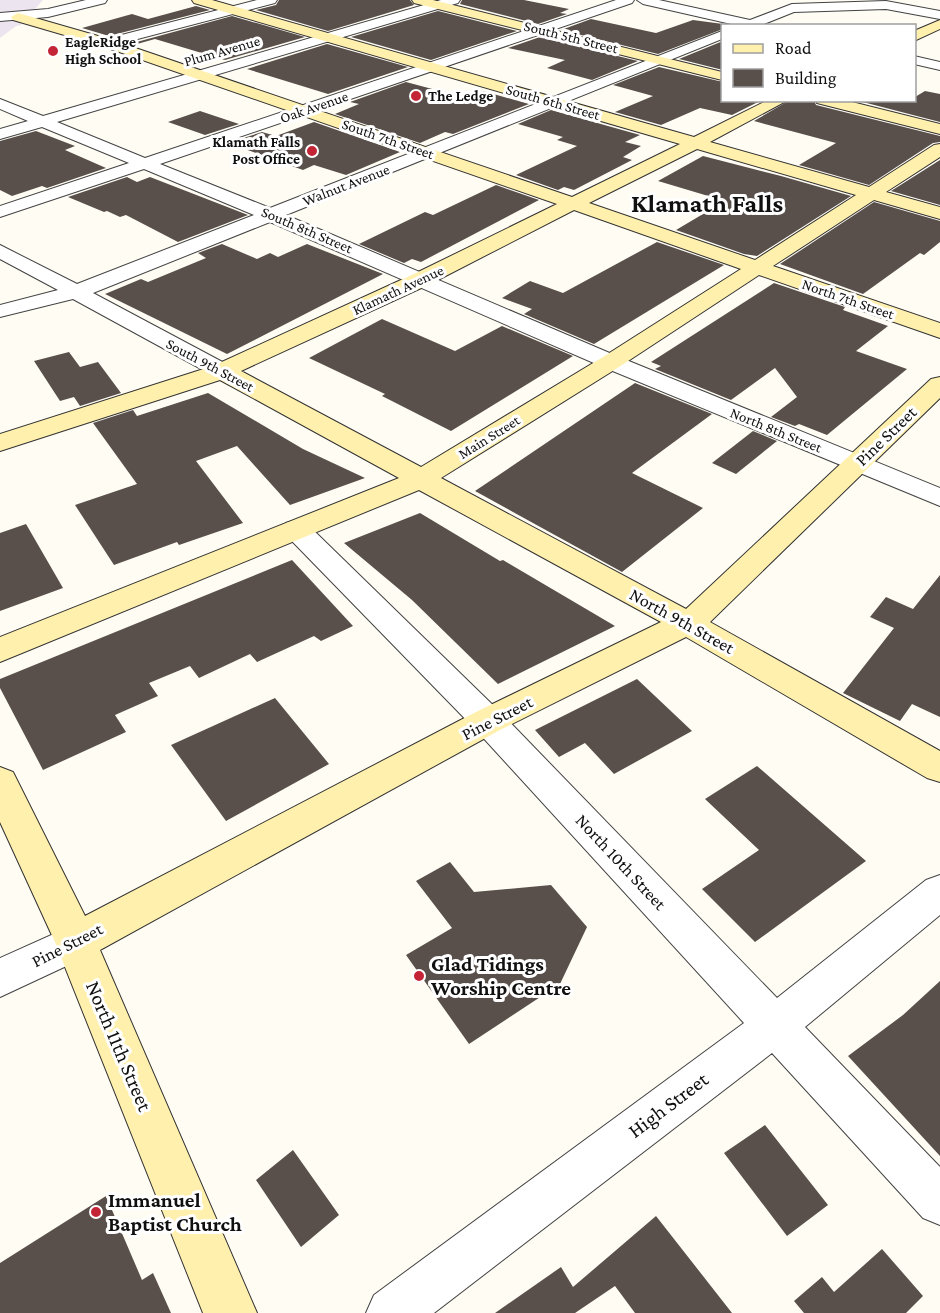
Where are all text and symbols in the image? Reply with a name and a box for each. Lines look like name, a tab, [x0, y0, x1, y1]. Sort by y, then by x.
street label: South 5th Street	[522, 18, 621, 57]
legend	[721, 24, 916, 102]
street label: Plum Avenue	[182, 32, 262, 70]
place label: EagleRidge High School	[65, 34, 142, 67]
text: Road	[775, 38, 812, 58]
marker: EagleRidge High School	[46, 44, 60, 58]
text: Building	[775, 68, 837, 88]
street label: South 6th Street	[504, 81, 603, 123]
street label: Oak Avenue	[278, 88, 351, 126]
place label: The Ledge	[428, 88, 493, 104]
marker: The Ledge	[409, 89, 423, 103]
street label: South 7th Street	[340, 116, 437, 163]
place label: Klamath Falls Post Office	[212, 134, 300, 167]
marker: Klamath Falls Post Office	[305, 144, 319, 158]
street label: Walnut Avenue	[300, 161, 392, 209]
district label: Klamath Falls	[631, 189, 783, 218]
street label: South 8th Street	[259, 204, 356, 257]
street label: Klamath Avenue	[350, 262, 446, 318]
street label: North 7th Street	[800, 276, 897, 323]
street label: South 9th Street	[163, 335, 257, 395]
street label: Pine Street	[851, 401, 921, 470]
street label: North 8th Street	[728, 404, 825, 456]
street label: Main Street	[455, 411, 524, 462]
street label: North 9th Street	[626, 584, 739, 658]
street label: Pine Street	[458, 691, 537, 744]
street label: North 10th Street	[572, 810, 671, 915]
street label: Pine Street	[28, 918, 107, 971]
place label: Glad Tidings Worship Centre	[430, 952, 571, 1000]
marker: Glad Tidings Worship Centre	[412, 969, 426, 983]
street label: North 11th Street	[81, 977, 158, 1116]
street label: High Street	[623, 1067, 714, 1143]
place label: Immanuel Baptist Church	[108, 1188, 242, 1236]
marker: Immanuel Baptist Church	[89, 1205, 103, 1219]

